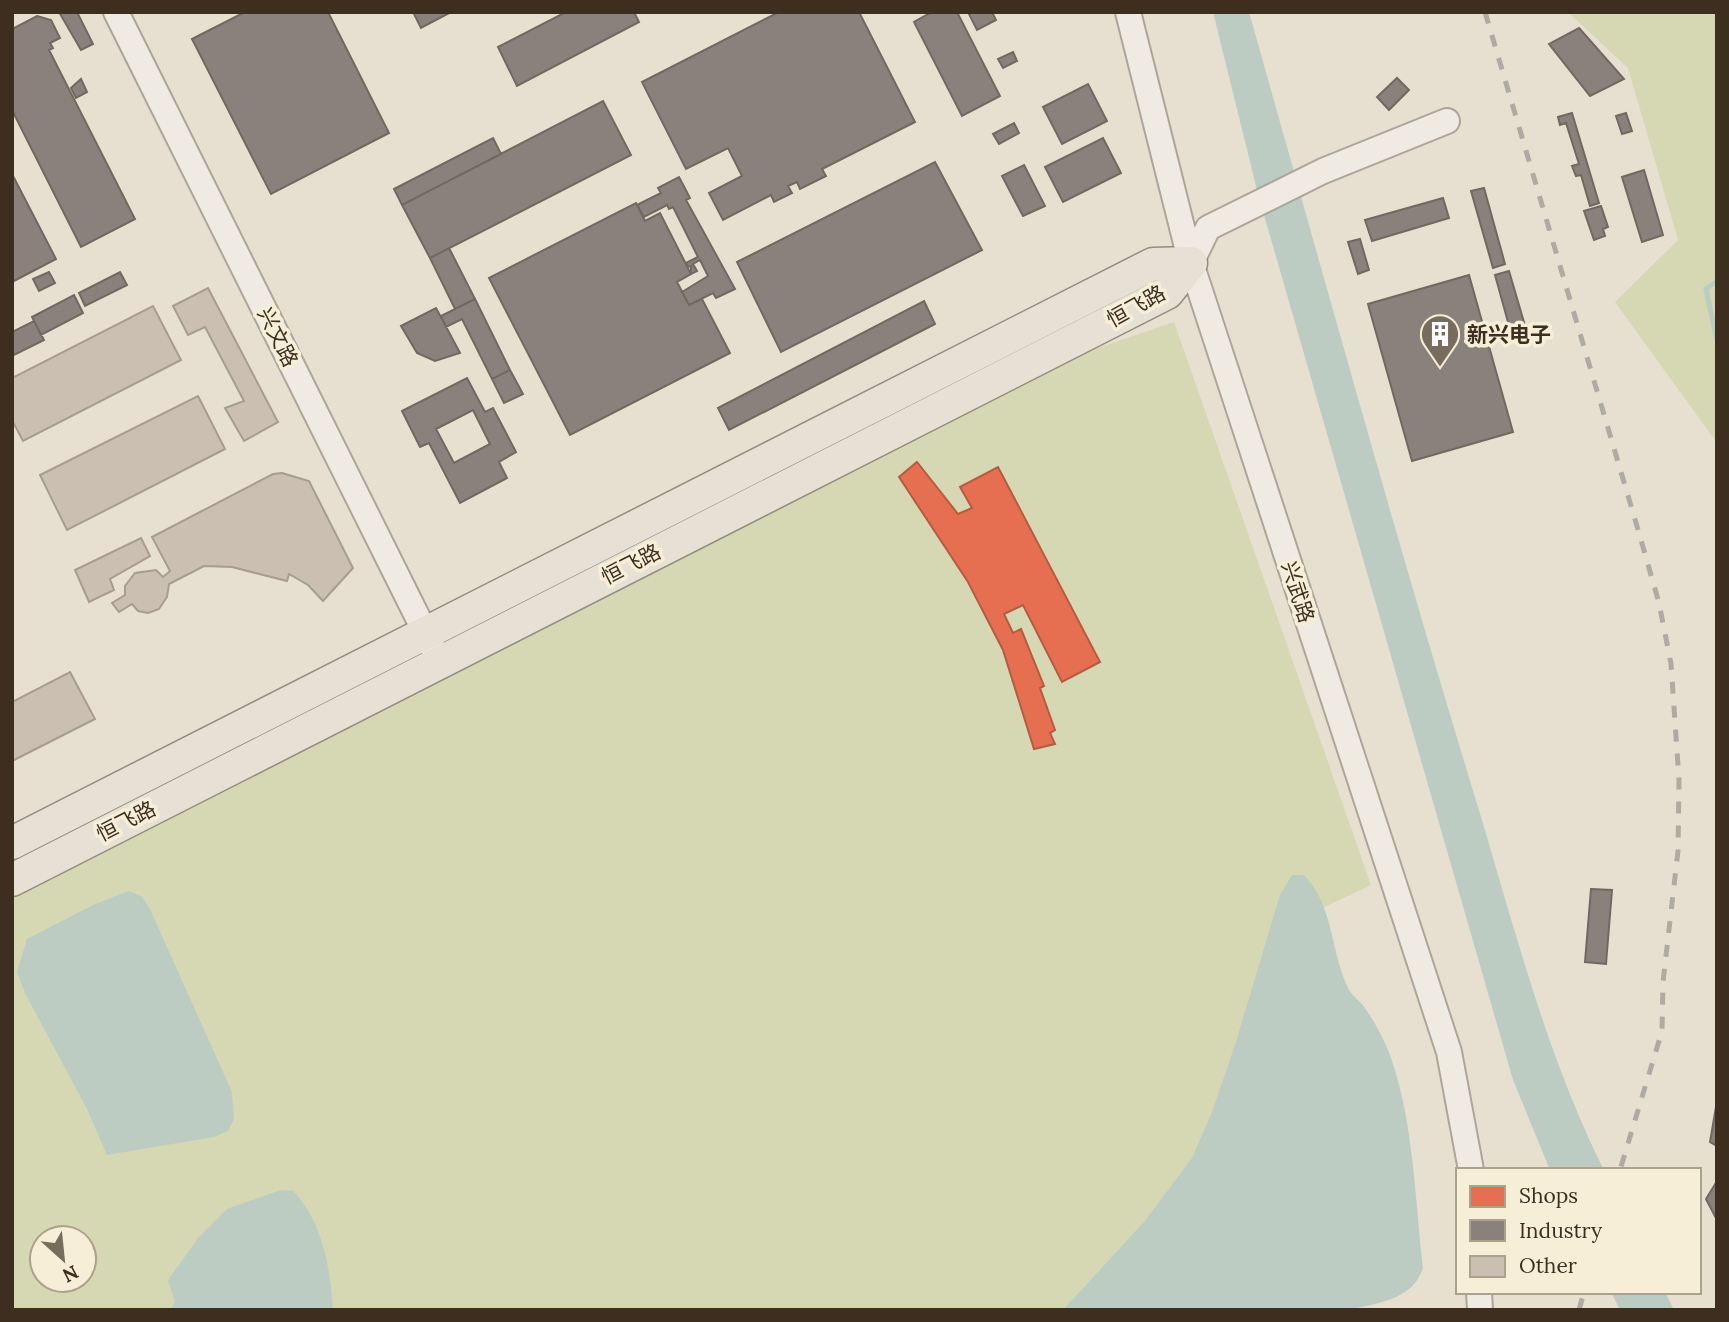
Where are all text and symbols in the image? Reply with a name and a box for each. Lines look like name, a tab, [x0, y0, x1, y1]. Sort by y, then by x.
street label: 恒飞路	[1102, 279, 1170, 333]
street label: 兴文路	[252, 303, 304, 371]
building icon: 新兴电子	[1419, 313, 1461, 368]
place label: 新兴电子	[1467, 321, 1551, 348]
street label: 恒飞路	[597, 538, 665, 590]
street label: 兴武路	[1275, 558, 1321, 626]
street label: 恒飞路	[92, 795, 160, 847]
legend	[1456, 1168, 1701, 1294]
text: Shops	[1519, 1182, 1578, 1209]
text: Industry	[1519, 1217, 1602, 1244]
north arrow	[28, 1224, 98, 1294]
text: Other	[1519, 1252, 1577, 1279]
text: N	[58, 1260, 83, 1288]

